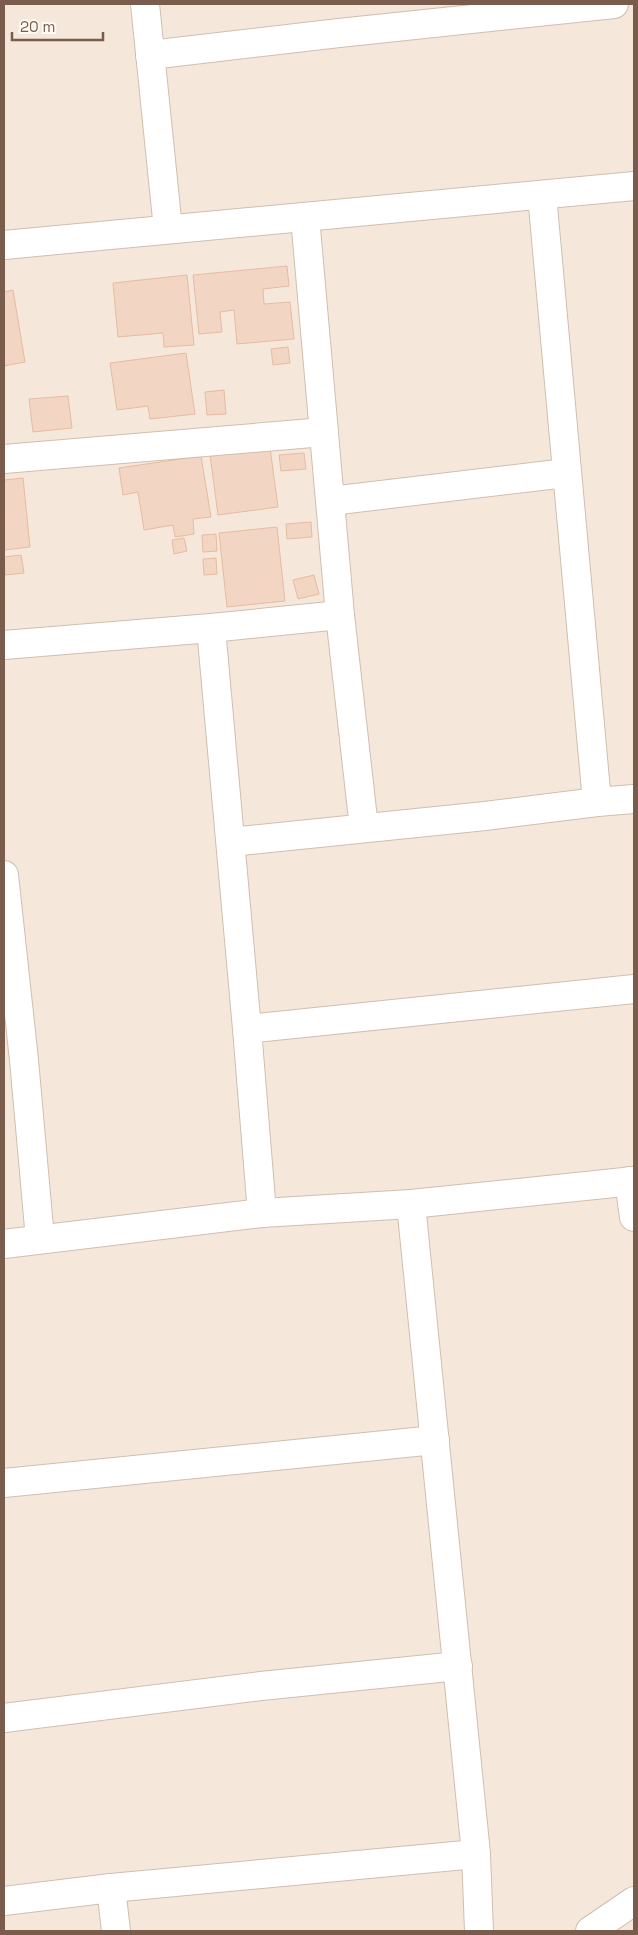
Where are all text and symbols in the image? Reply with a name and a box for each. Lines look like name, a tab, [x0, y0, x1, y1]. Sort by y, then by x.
scale bar	[12, 10, 104, 42]
text: 20 m	[20, 17, 55, 36]

